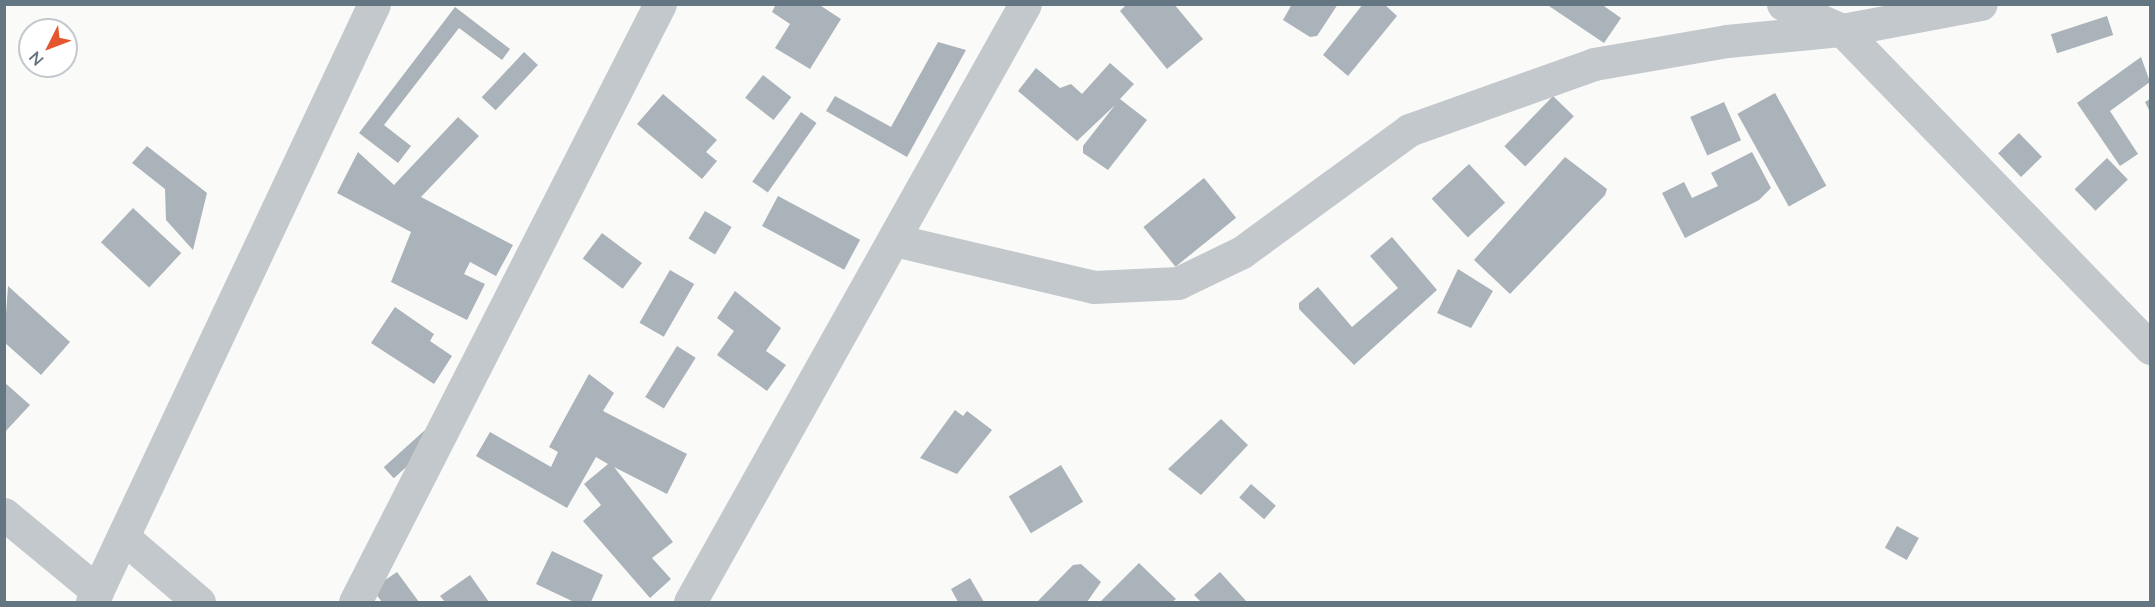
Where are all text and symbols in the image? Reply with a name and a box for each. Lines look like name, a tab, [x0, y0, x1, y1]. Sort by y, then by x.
north arrow	[18, 18, 78, 78]
text: N	[25, 48, 47, 70]

